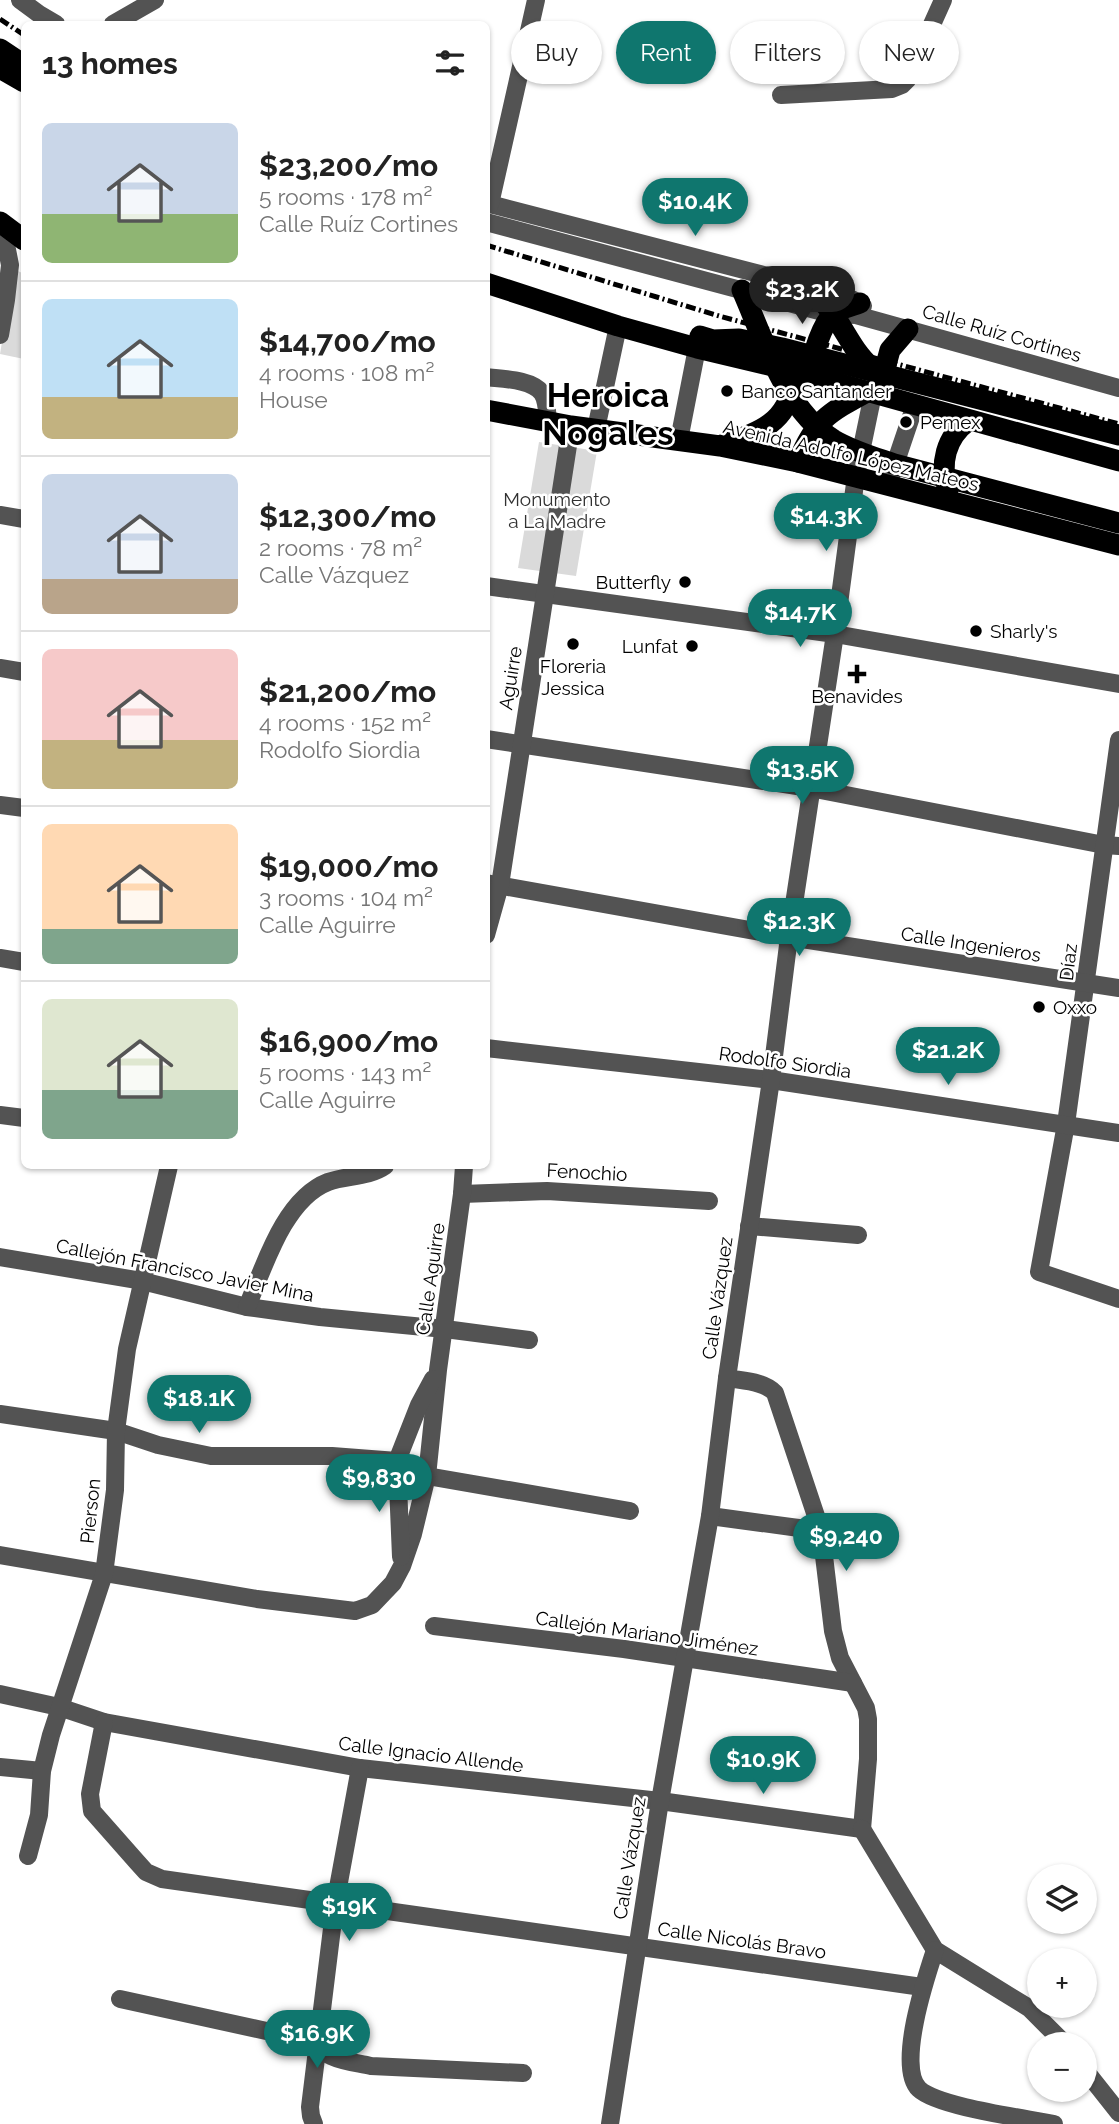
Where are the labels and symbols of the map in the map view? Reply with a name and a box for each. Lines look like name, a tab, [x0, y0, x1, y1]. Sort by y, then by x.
pin: $10.4K	[638, 178, 752, 238]
pin: $23.2K	[745, 266, 859, 326]
street label: Calle Ruíz Cortines	[920, 300, 1084, 366]
district label: Heroica Nogales	[542, 376, 674, 453]
place label: Banco Santander	[741, 380, 892, 402]
marker: Banco Santander	[719, 383, 735, 399]
place label: Pemex	[920, 411, 981, 433]
marker: Pemex	[898, 414, 914, 430]
street label: Avenida Adolfo López Mateos	[721, 415, 981, 495]
park label: Monumento a La Madre	[503, 488, 611, 532]
pin: $14.3K	[769, 494, 883, 553]
place label: Butterfly	[596, 571, 671, 593]
marker: Butterfly	[677, 574, 693, 590]
pin: $14.7K	[743, 590, 857, 649]
place label: Sharly's	[990, 620, 1058, 642]
marker: Sharly's	[968, 623, 984, 639]
place label: Lunfat	[622, 635, 679, 657]
marker: Floreria Jessica	[565, 636, 581, 652]
marker: Lunfat	[684, 638, 700, 654]
street label: Aguirre	[494, 645, 526, 711]
place label: Floreria Jessica	[540, 655, 606, 699]
marker: Benavides	[849, 666, 865, 682]
place label: Benavides	[811, 685, 903, 707]
pin: $13.5K	[745, 746, 859, 806]
pin: $12.3K	[742, 898, 856, 958]
street label: Calle Ingenieros	[899, 922, 1043, 966]
street label: Díaz	[1055, 942, 1081, 982]
place label: Oxxo	[1053, 996, 1097, 1018]
marker: Oxxo	[1031, 999, 1047, 1015]
pin: $21.2K	[891, 1028, 1005, 1087]
street label: Rodolfo Siordia	[717, 1042, 853, 1082]
street label: Fenochio	[546, 1159, 628, 1185]
street label: Calle Aguirre	[411, 1221, 449, 1337]
street label: Callejón Francisco Javier Mina	[54, 1234, 316, 1306]
street label: Calle Vázquez	[697, 1235, 737, 1361]
pin: $18.1K	[142, 1376, 256, 1435]
pin: $9,830	[322, 1454, 436, 1514]
street label: Pierson	[76, 1477, 104, 1545]
pin: $9,240	[789, 1514, 903, 1573]
street label: Callejón Mariano Jiménez	[534, 1606, 760, 1660]
street label: Calle Ignacio Allende	[337, 1732, 525, 1776]
pin: $10.9K	[706, 1736, 820, 1796]
street label: Calle Vázquez	[608, 1795, 650, 1921]
pin: $19K	[308, 1884, 390, 1943]
street label: Calle Nicolás Bravo	[656, 1917, 828, 1963]
pin: $16.9K	[260, 2010, 374, 2070]

